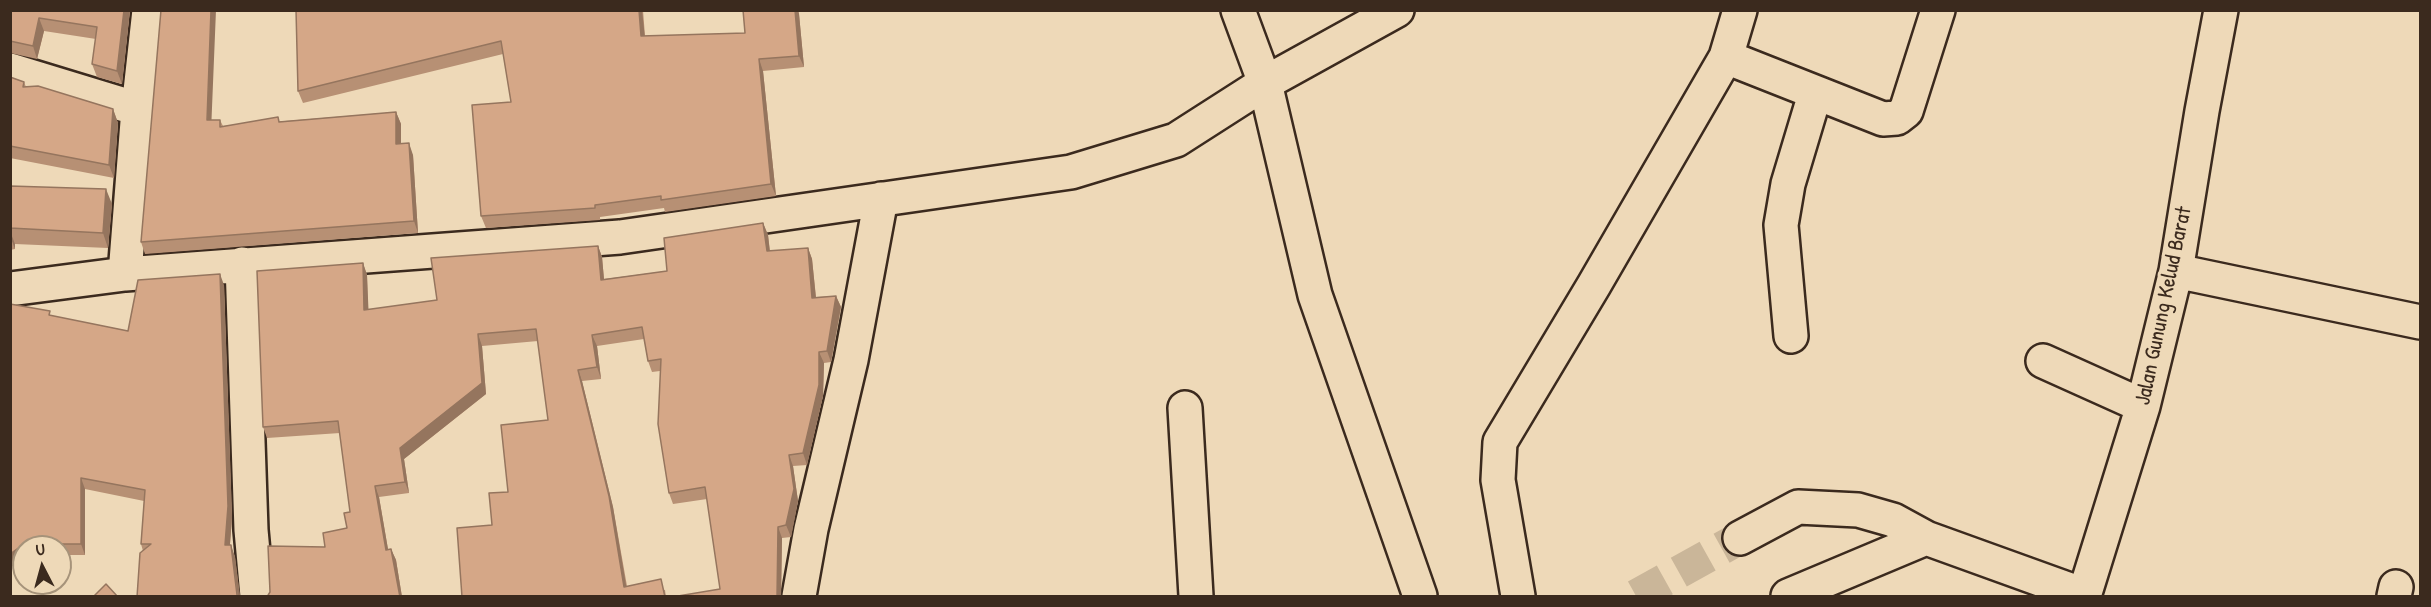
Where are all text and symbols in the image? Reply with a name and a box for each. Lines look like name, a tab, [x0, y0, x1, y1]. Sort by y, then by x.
street label: Jalan Gunung Kelud Barat	[2130, 204, 2198, 408]
north arrow	[12, 535, 72, 595]
text: U	[35, 538, 46, 560]

